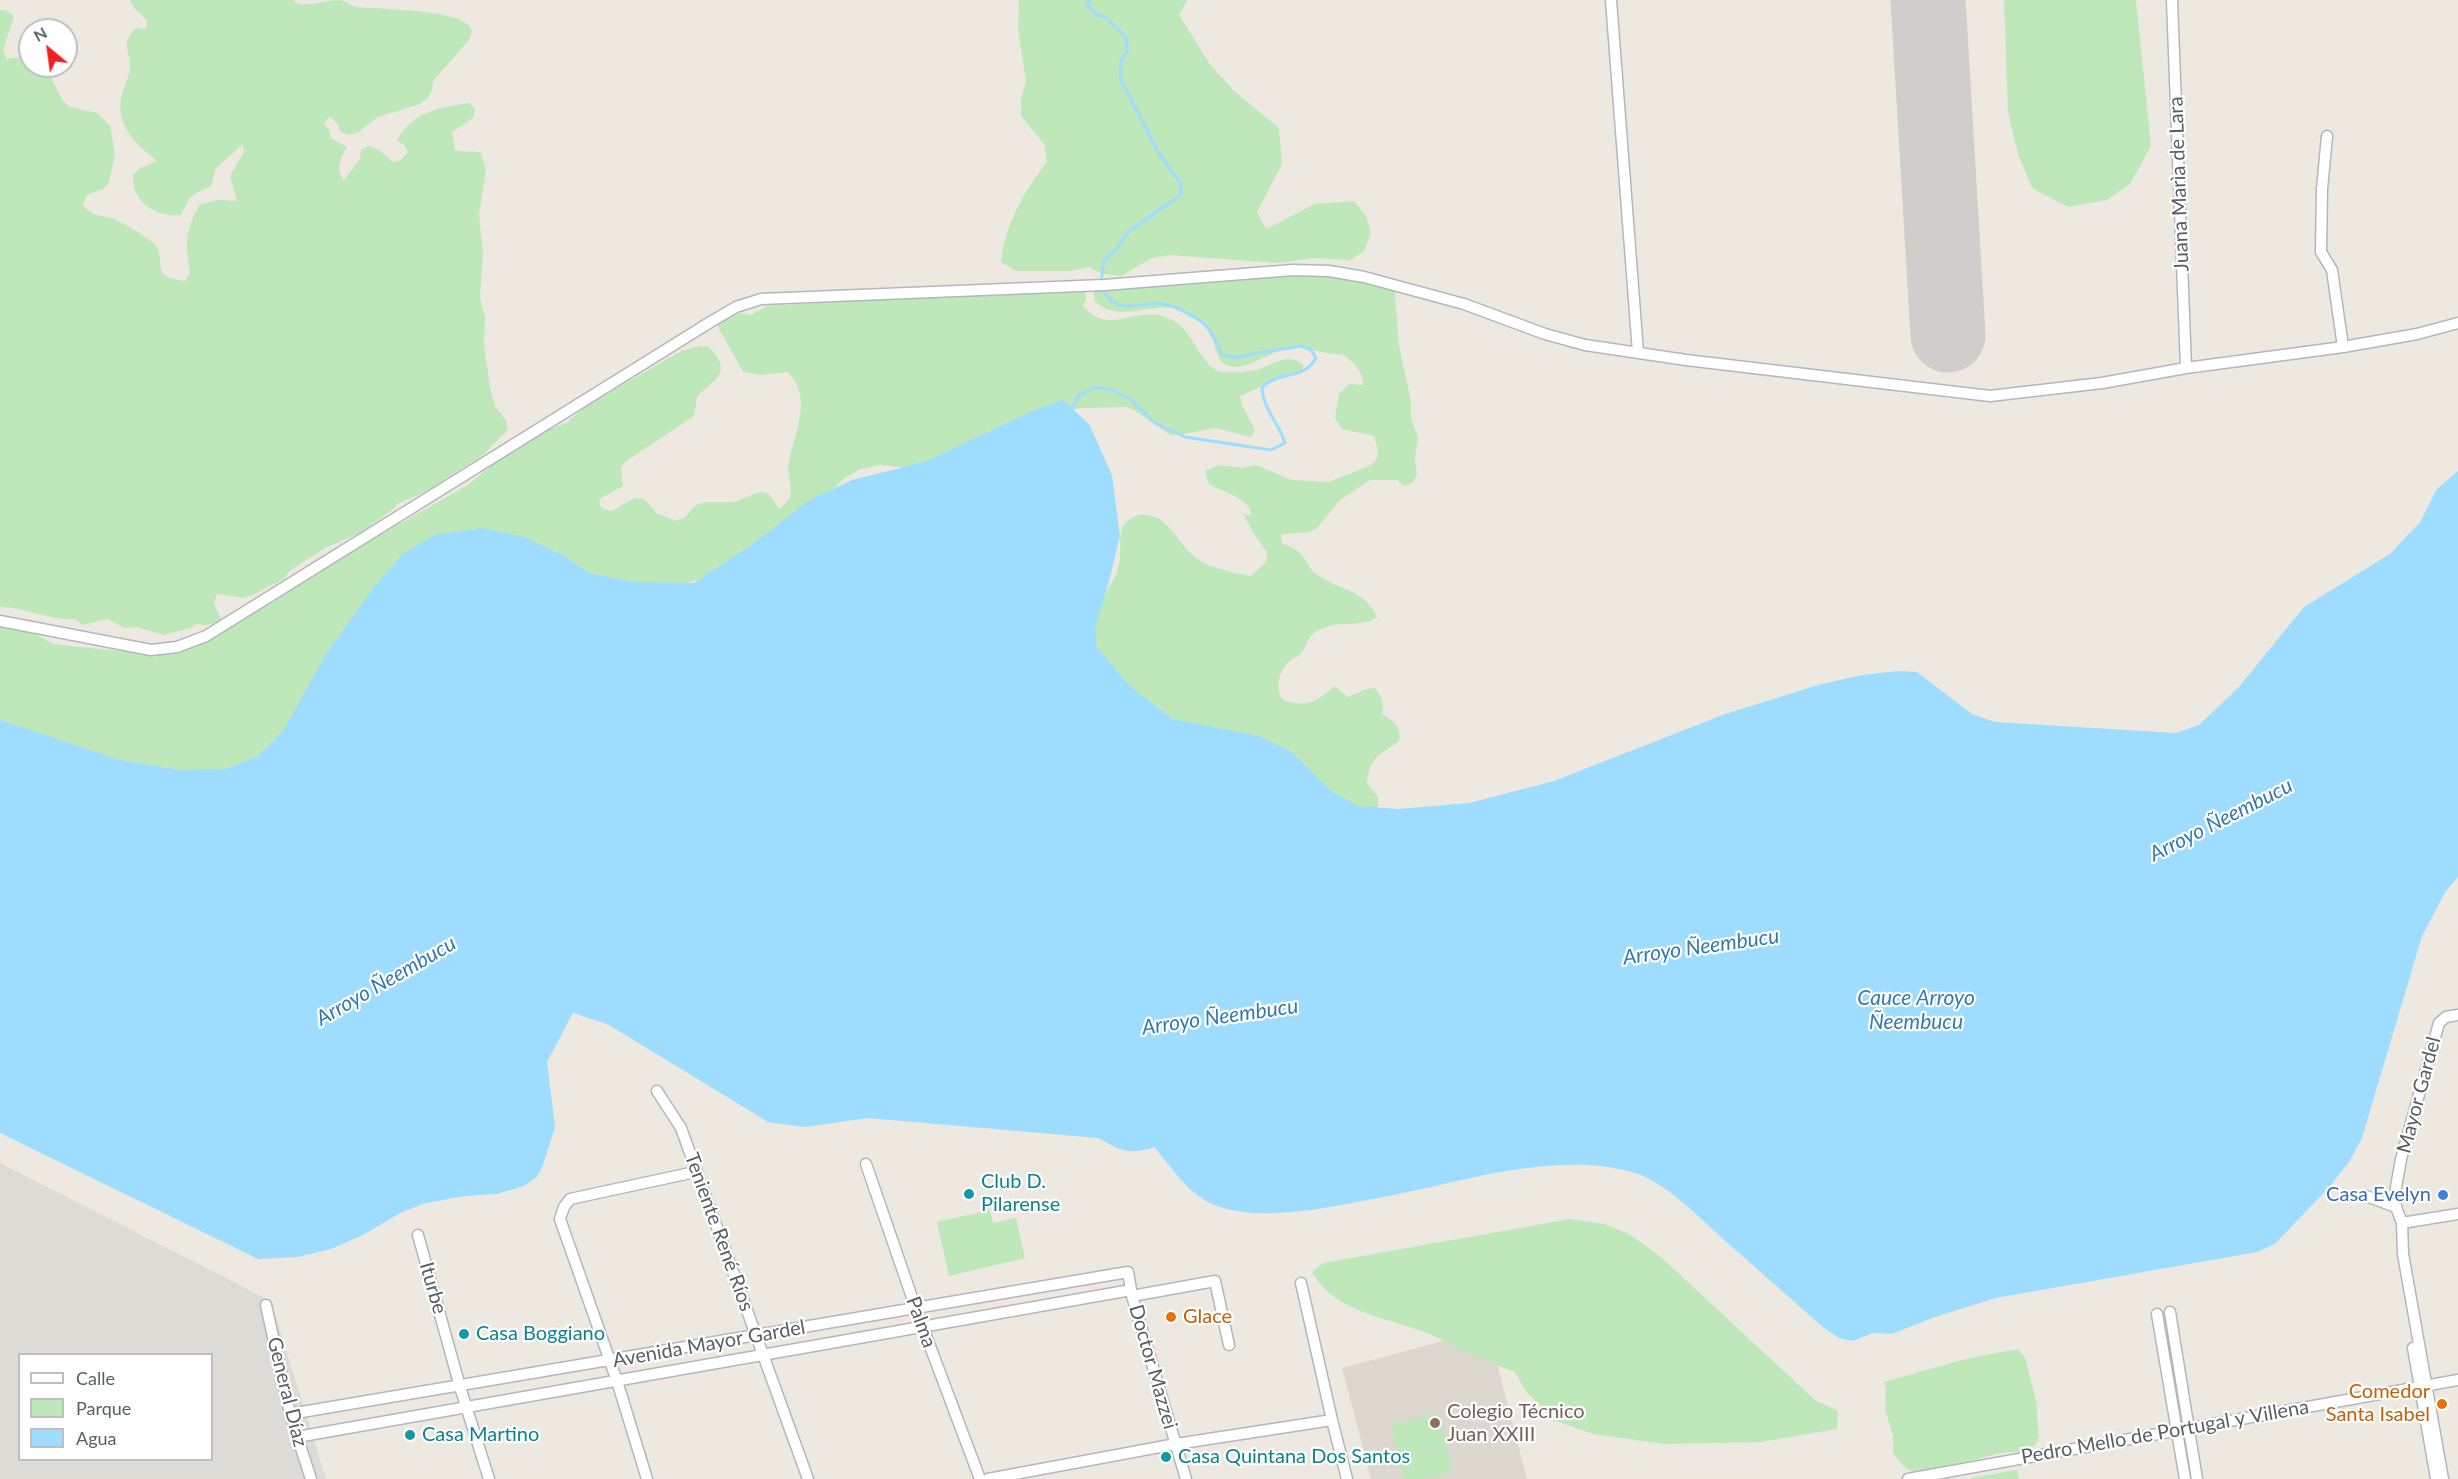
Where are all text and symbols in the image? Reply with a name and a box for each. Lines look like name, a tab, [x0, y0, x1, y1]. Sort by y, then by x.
north arrow	[18, 18, 78, 78]
text: N	[30, 22, 50, 45]
street label: Juana Marìa de Lara	[2164, 96, 2194, 272]
water label: Arroyo Ñeembucu	[2145, 773, 2297, 867]
water label: Arroyo Ñeembucu	[1621, 924, 1781, 970]
water label: Arroyo Ñeembucu	[312, 931, 460, 1031]
water label: Cauce Arroyo Ñeembucu	[1857, 985, 1975, 1035]
water label: Arroyo Ñeembucu	[1140, 994, 1300, 1040]
street label: Mayor Gardel	[2392, 1034, 2446, 1156]
street label: Teniente René Ríos	[679, 1150, 759, 1314]
place label: Club D. Pilarense	[981, 1170, 1060, 1217]
place label: Casa Evelyn	[2326, 1183, 2431, 1207]
marker: Club D. Pilarense	[962, 1187, 976, 1201]
marker: Casa Evelyn	[2436, 1188, 2450, 1202]
street label: Iturbe	[414, 1259, 452, 1317]
street label: Palma	[901, 1293, 941, 1351]
street label: Doctor Mazzei	[1124, 1302, 1182, 1432]
place label: Glace	[1183, 1305, 1232, 1329]
marker: Glace	[1164, 1310, 1178, 1324]
street label: Avenida Mayor Gardel	[611, 1315, 807, 1373]
place label: Casa Boggiano	[476, 1322, 605, 1346]
marker: Casa Boggiano	[457, 1327, 471, 1341]
street label: General Díaz	[262, 1335, 312, 1449]
legend	[18, 1353, 213, 1461]
text: Calle	[76, 1367, 115, 1389]
place label: Comedor Santa Isabel	[2326, 1380, 2430, 1427]
street label: Pedro Mello de Portugal y Villena	[2019, 1395, 2311, 1469]
text: Parque	[76, 1397, 131, 1419]
marker: Comedor Santa Isabel	[2435, 1397, 2449, 1411]
place label: Colegio Técnico Juan XXIII	[1447, 1400, 1585, 1447]
marker: Colegio Técnico Juan XXIII	[1428, 1416, 1442, 1430]
place label: Casa Martino	[422, 1423, 539, 1447]
text: Agua	[76, 1427, 117, 1449]
marker: Casa Martino	[403, 1428, 417, 1442]
place label: Casa Quintana Dos Santos	[1178, 1445, 1410, 1469]
marker: Casa Quintana Dos Santos	[1159, 1450, 1173, 1464]

